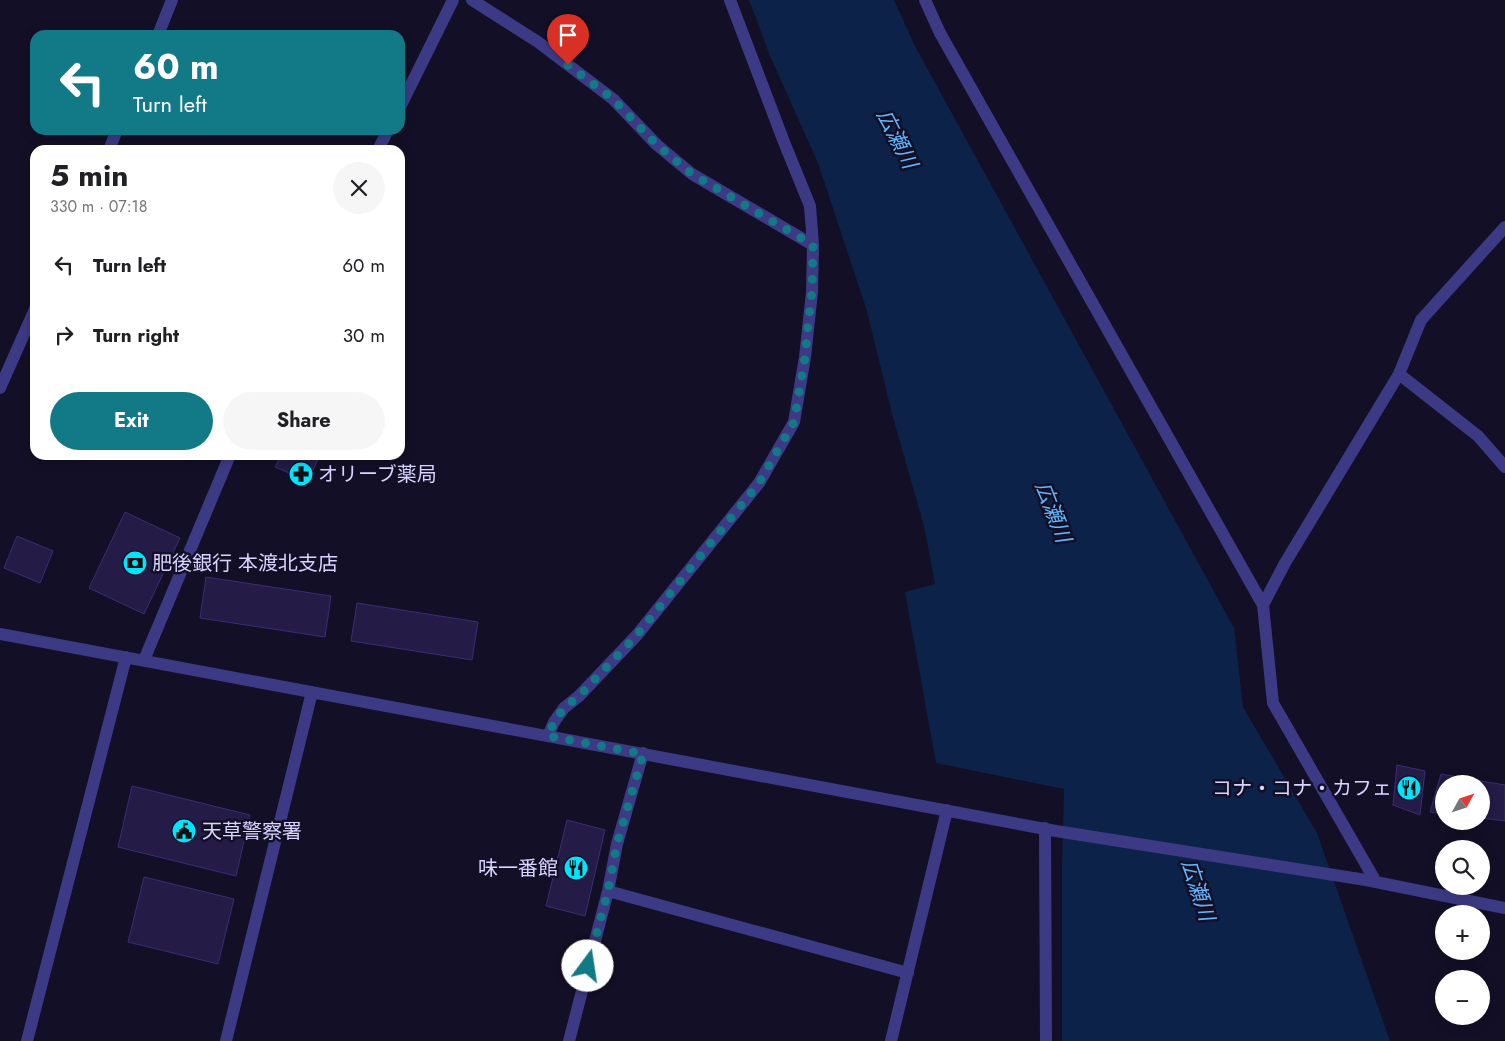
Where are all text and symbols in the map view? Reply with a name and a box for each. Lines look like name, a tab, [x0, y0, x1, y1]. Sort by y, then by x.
pin	[547, 14, 589, 65]
icon: arrive	[554, 21, 582, 49]
text: 60 m	[133, 42, 219, 92]
icon: left	[50, 50, 115, 115]
text: Turn left	[133, 88, 207, 120]
water label: 広瀬川	[869, 104, 926, 176]
text: 5 min	[50, 154, 128, 197]
button: close	[333, 162, 385, 214]
text: 330 m · 07:18	[50, 195, 148, 218]
icon: left	[50, 251, 78, 279]
text: Turn left	[93, 252, 166, 279]
text: 60 m	[342, 252, 385, 279]
icon: right	[50, 321, 78, 349]
text: Turn right	[93, 322, 179, 349]
text: 30 m	[343, 322, 385, 349]
button: Exit	[50, 392, 213, 450]
button: Share	[223, 392, 385, 450]
place label: オリーブ薬局	[318, 460, 437, 489]
pharmacy icon: オリーブ薬局	[288, 461, 314, 487]
water label: 広瀬川	[1028, 477, 1079, 549]
place label: 肥後銀行 本渡北支店	[152, 549, 338, 578]
bank icon: 肥後銀行 本渡北支店	[122, 550, 148, 576]
place label: コナ・コナ・カフェ	[1212, 774, 1392, 803]
restaurant icon: コナ・コナ・カフェ	[1396, 775, 1422, 801]
north arrow	[1435, 775, 1490, 830]
map controls	[1435, 775, 1490, 1025]
place label: 天草警察署	[202, 817, 302, 846]
public building icon: 天草警察署	[171, 818, 197, 844]
button: search	[1435, 840, 1490, 895]
place label: 味一番館	[478, 854, 558, 883]
restaurant icon: 味一番館	[563, 855, 589, 881]
water label: 広瀬川	[1174, 855, 1223, 926]
button: +	[1435, 905, 1490, 960]
position arrow	[561, 939, 613, 991]
button: −	[1435, 970, 1490, 1025]

